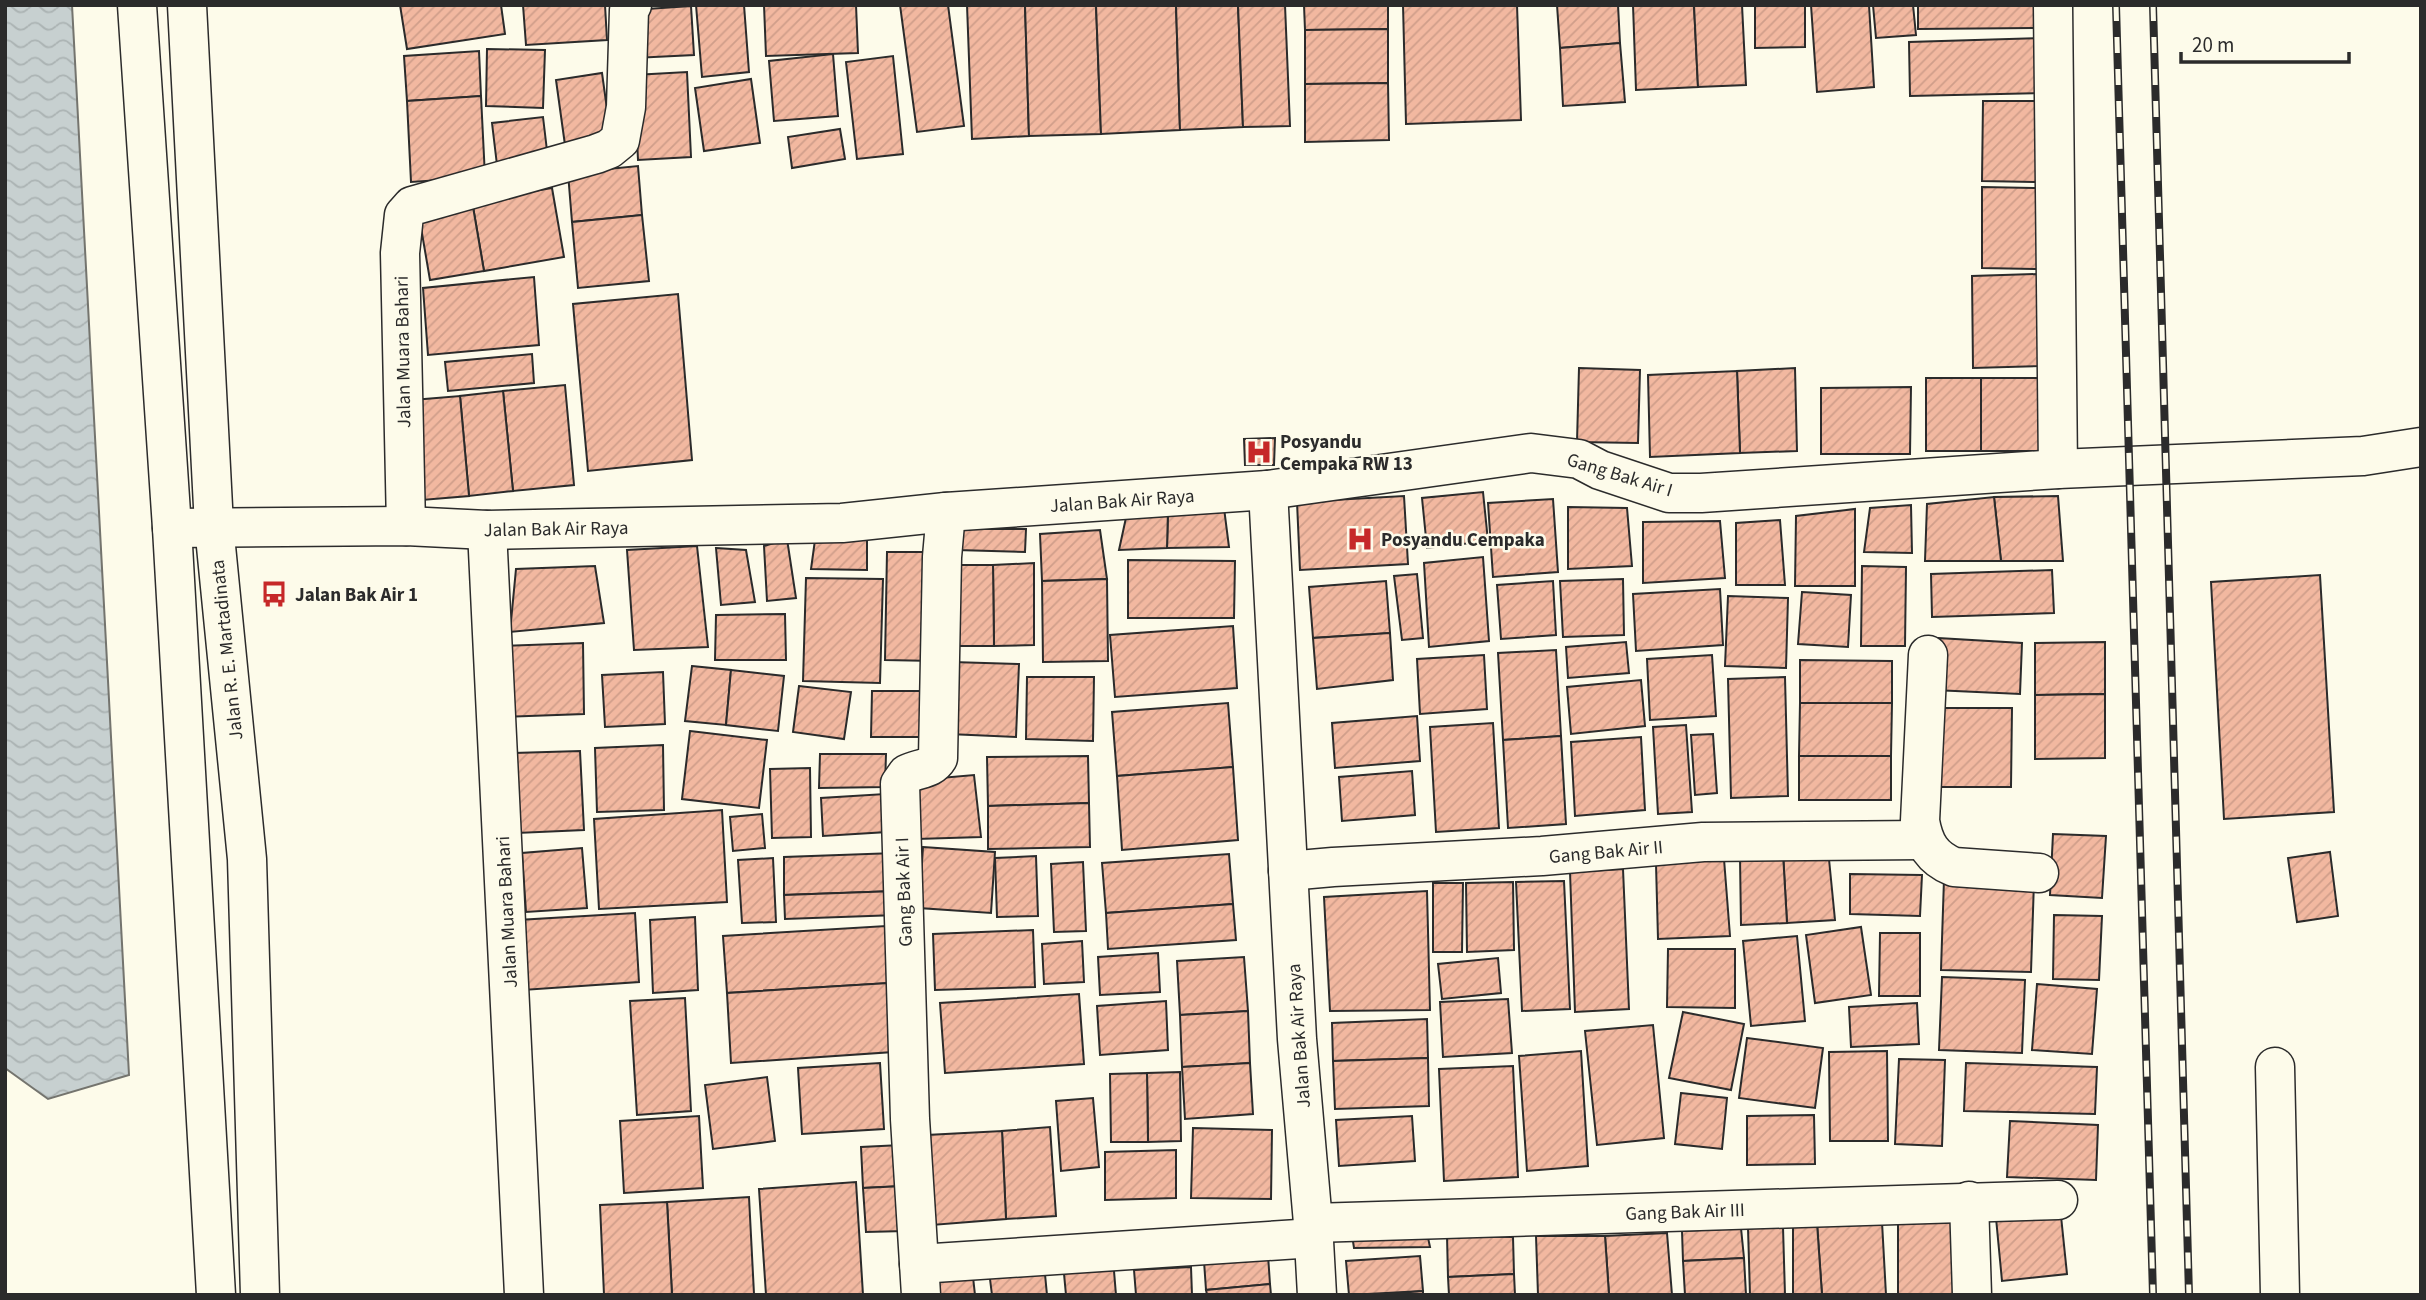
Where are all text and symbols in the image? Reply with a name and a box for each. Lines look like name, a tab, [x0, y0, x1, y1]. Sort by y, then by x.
scale bar	[2181, 21, 2349, 65]
text: 20 m	[2192, 30, 2234, 60]
street label: Jalan Muara Bahari	[389, 276, 418, 428]
place label: Posyandu Cempaka RW 13	[1280, 429, 1413, 478]
hospital icon: Posyandu Cempaka RW 13	[1244, 437, 1274, 467]
street label: Gang Bak Air I	[1563, 447, 1676, 504]
street label: Jalan Bak Air Raya	[1049, 483, 1195, 520]
street label: Jalan Bak Air Raya	[483, 515, 629, 544]
hospital icon: Posyandu Cempaka	[1345, 524, 1375, 554]
place label: Posyandu Cempaka	[1381, 527, 1545, 554]
street label: Jalan R. E. Martadinata	[205, 558, 250, 741]
bus stop icon: Jalan Bak Air 1	[259, 579, 289, 609]
place label: Jalan Bak Air 1	[295, 582, 418, 609]
street label: Gang Bak Air II	[1548, 834, 1664, 871]
street label: Jalan Muara Bahari	[490, 835, 525, 989]
street label: Gang Bak Air I	[889, 837, 920, 947]
street label: Jalan Bak Air Raya	[1281, 963, 1318, 1109]
street label: Gang Bak Air III	[1625, 1197, 1745, 1228]

